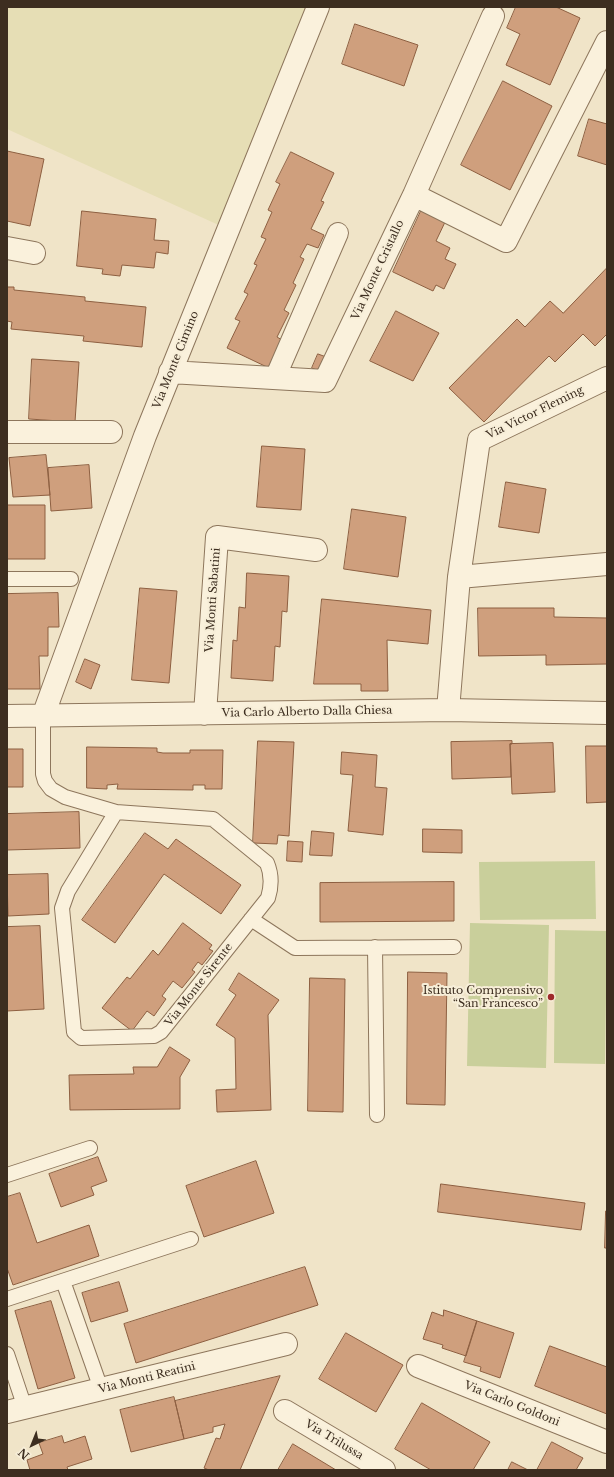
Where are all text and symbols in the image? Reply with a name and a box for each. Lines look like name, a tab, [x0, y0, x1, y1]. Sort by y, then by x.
street label: Via Monte Cristallo	[349, 218, 407, 322]
street label: Via Monte Cimino	[150, 309, 202, 411]
street label: Via Victor Fleming	[484, 384, 586, 442]
street label: Via Monti Sabatini	[203, 547, 223, 653]
street label: Via Carlo Alberto Dalla Chiesa	[222, 704, 392, 720]
street label: Via Monte Sirente	[162, 941, 236, 1029]
place label: Istituto Comprensivo “San Francesco”	[423, 984, 543, 1010]
marker: Istituto Comprensivo “San Francesco”	[546, 992, 556, 1002]
street label: Via Monti Reatini	[97, 1360, 197, 1396]
street label: Via Carlo Goldoni	[462, 1379, 562, 1429]
street label: Via Trilussa	[302, 1417, 366, 1463]
north arrow	[12, 1425, 52, 1465]
text: N	[15, 1445, 32, 1462]

